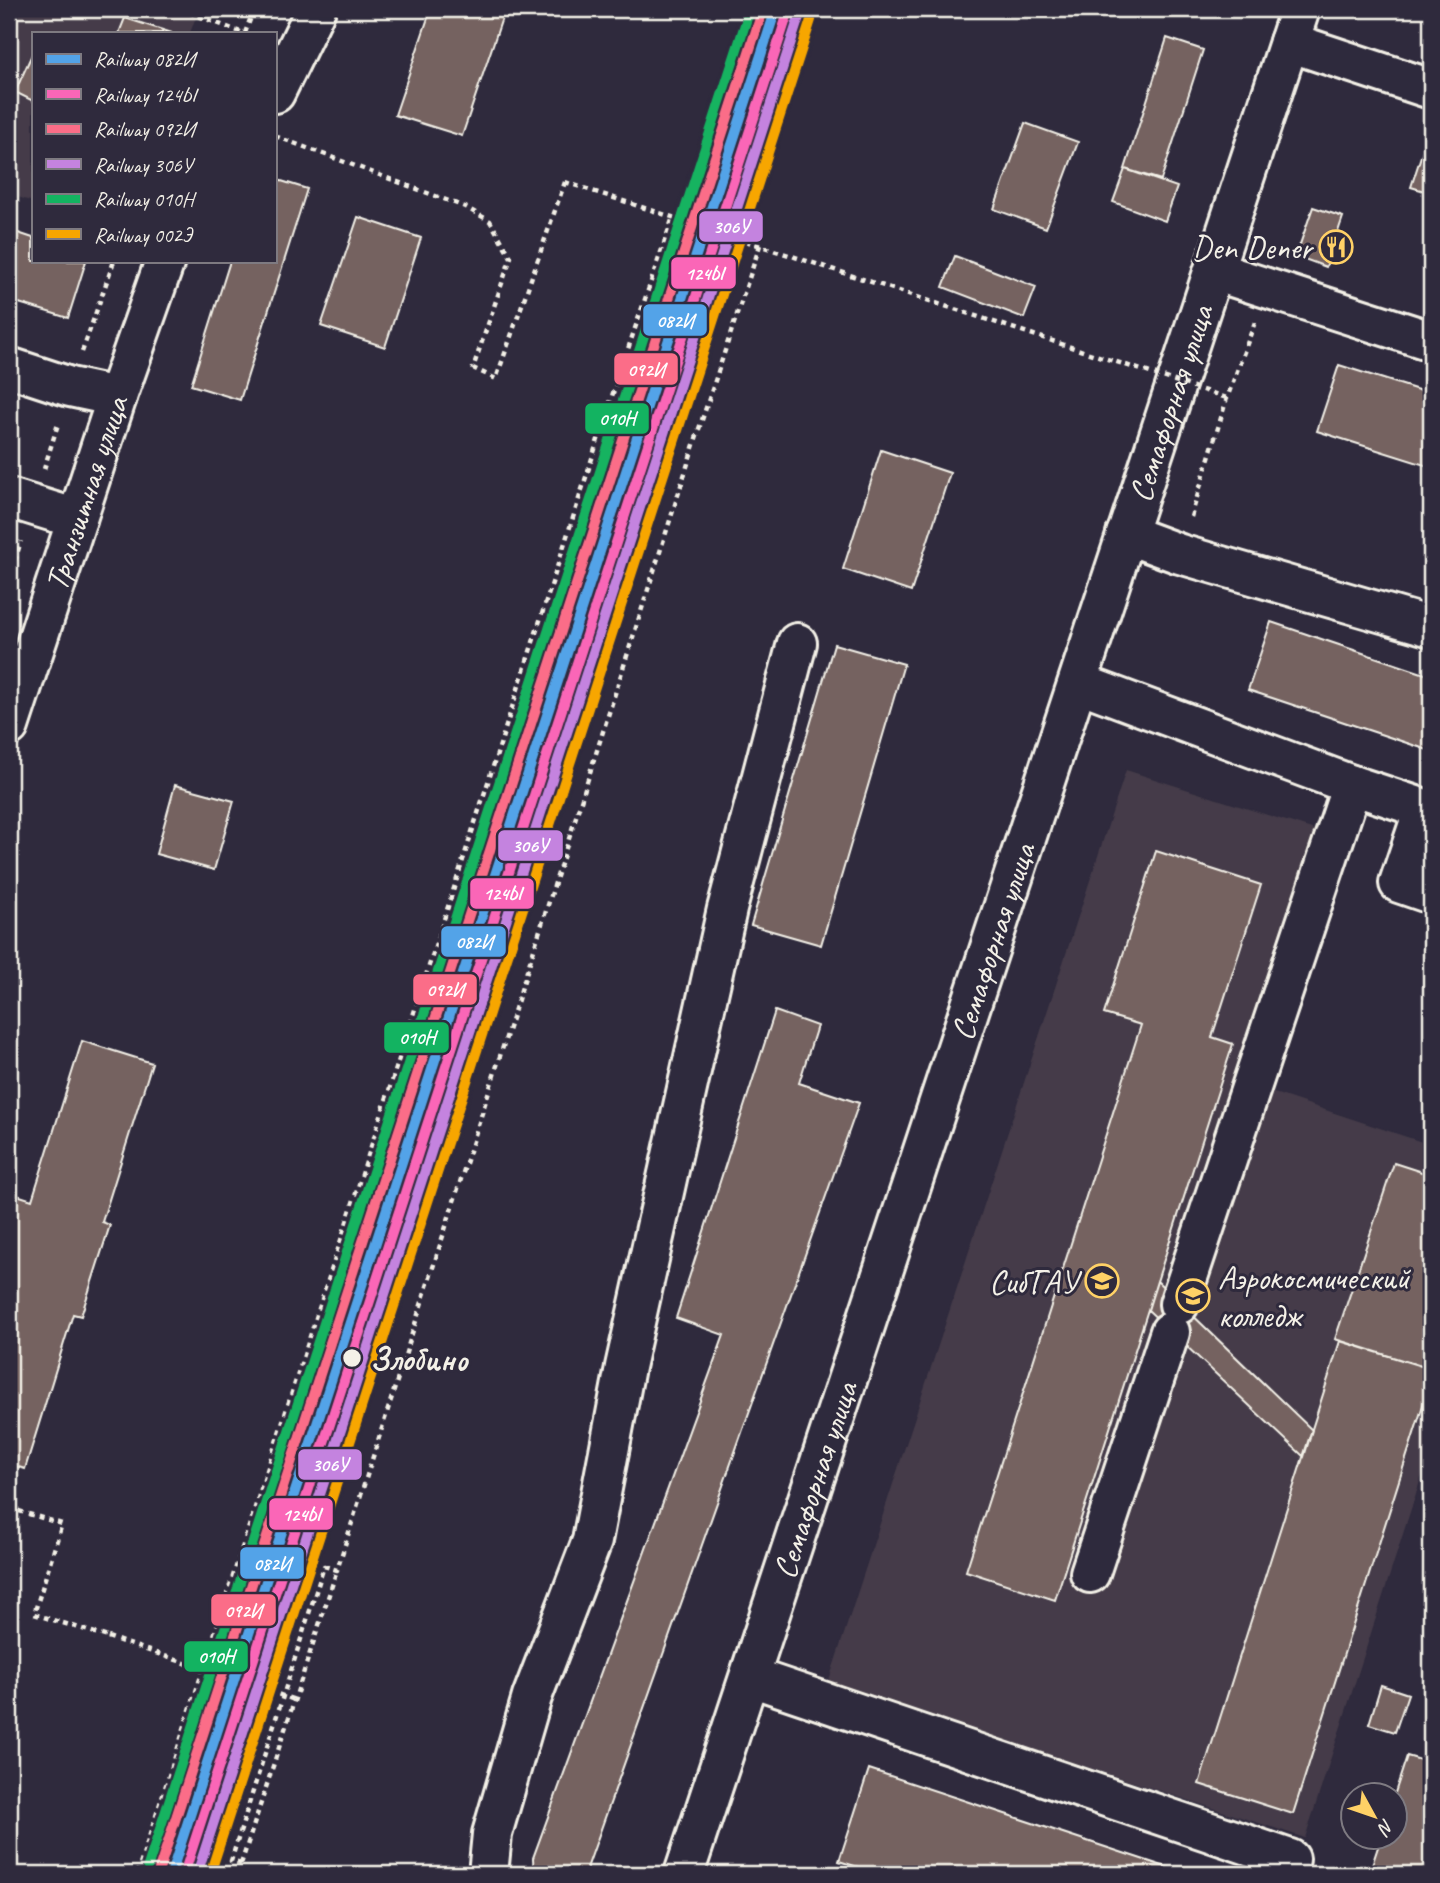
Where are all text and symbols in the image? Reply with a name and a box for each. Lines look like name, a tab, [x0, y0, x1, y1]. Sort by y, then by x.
legend	[32, 32, 276, 262]
text: Railway 082И	[94, 46, 199, 72]
text: Railway 124Ы	[94, 82, 200, 108]
text: Railway 092И	[94, 116, 199, 142]
text: Railway 306У	[94, 152, 196, 178]
text: Railway 010Н	[94, 186, 197, 212]
line badge: 306У	[698, 210, 764, 243]
text: 306У	[713, 215, 753, 239]
text: Railway 002Э	[94, 222, 194, 248]
place label: Den Dener	[1192, 227, 1315, 269]
restaurant icon: Den Dener	[1317, 228, 1355, 266]
line badge: 124Ы	[670, 256, 737, 290]
text: 124Ы	[685, 262, 727, 286]
street label: Семафорная улица	[1119, 298, 1223, 507]
line badge: 082И	[642, 303, 708, 337]
text: 082И	[656, 309, 698, 333]
line badge: 092И	[613, 352, 679, 386]
text: 092И	[627, 358, 669, 382]
street label: Транзитная улица	[35, 389, 139, 596]
line badge: 010Н	[584, 402, 650, 435]
text: 010Н	[599, 407, 639, 431]
line badge: 306У	[497, 829, 564, 862]
text: 306У	[512, 834, 552, 858]
street label: Семафорная улица	[941, 837, 1045, 1045]
line badge: 124Ы	[469, 877, 535, 910]
text: 124Ы	[483, 882, 525, 906]
line badge: 082И	[440, 925, 507, 958]
text: 082И	[455, 930, 497, 954]
line badge: 092И	[412, 973, 478, 1006]
text: 092И	[426, 978, 468, 1002]
line badge: 010Н	[383, 1021, 450, 1054]
text: 010Н	[399, 1026, 439, 1050]
place label: Аэрокосмический колледж	[1218, 1257, 1412, 1337]
place label: СибГАУ	[989, 1261, 1083, 1303]
school or university icon: СибГАУ	[1083, 1262, 1121, 1300]
school or university icon: Аэрокосмический колледж	[1174, 1277, 1212, 1315]
place label: Злобино	[370, 1338, 470, 1380]
marker: Злобино	[341, 1347, 363, 1369]
street label: Семафорная улица	[763, 1375, 868, 1584]
line badge: 306У	[297, 1448, 363, 1481]
text: 306У	[312, 1453, 352, 1477]
line badge: 124Ы	[268, 1497, 334, 1531]
text: 124Ы	[282, 1503, 324, 1527]
line badge: 082И	[239, 1546, 305, 1580]
text: 082И	[253, 1552, 295, 1576]
line badge: 092И	[210, 1593, 277, 1627]
text: 092И	[224, 1599, 266, 1623]
line badge: 010Н	[183, 1640, 249, 1673]
text: 010Н	[198, 1645, 238, 1669]
north arrow	[1338, 1782, 1408, 1852]
text: N	[1371, 1814, 1399, 1841]

